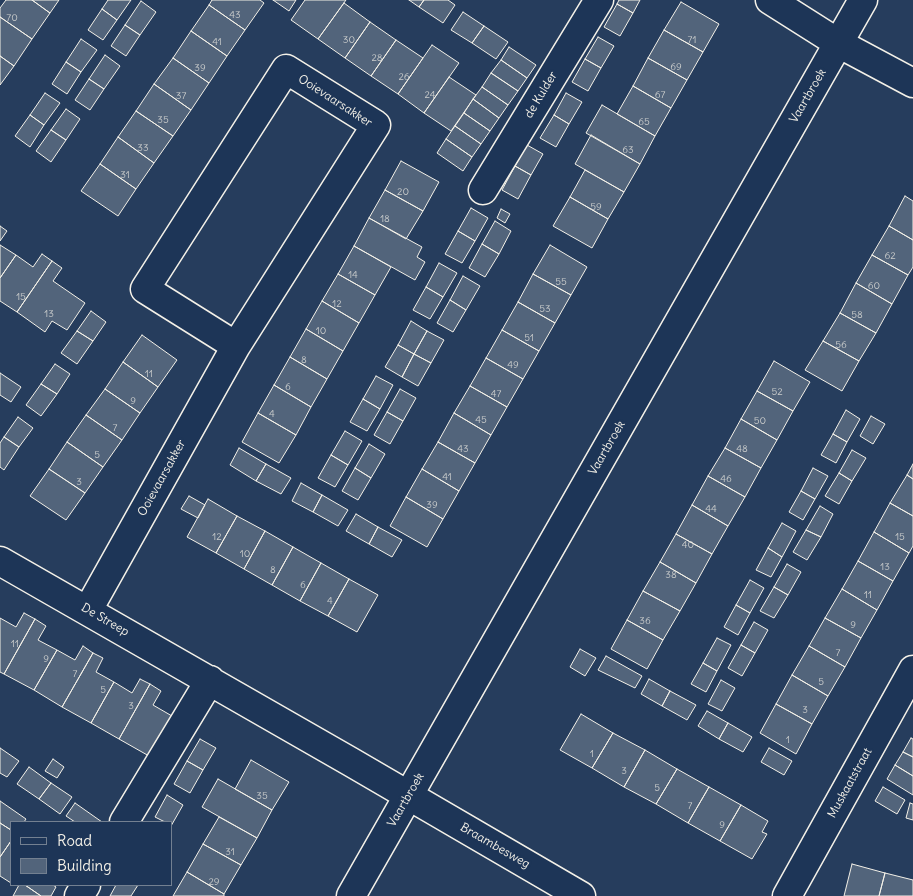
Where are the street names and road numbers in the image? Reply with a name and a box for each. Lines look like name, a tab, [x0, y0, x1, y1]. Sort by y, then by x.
street label: Vaartbroek	[787, 66, 829, 126]
street label: de Kulder	[522, 69, 560, 121]
street label: Ooievaarsakker	[295, 72, 375, 130]
street label: Vaartbroek	[586, 418, 628, 478]
street label: Ooievaarsakker	[135, 437, 189, 519]
street label: De Streep	[79, 601, 131, 639]
street label: Muskaatstraat	[825, 745, 875, 821]
street label: Vaartbroek	[385, 770, 427, 830]
street label: Braambesweg	[458, 820, 532, 872]

